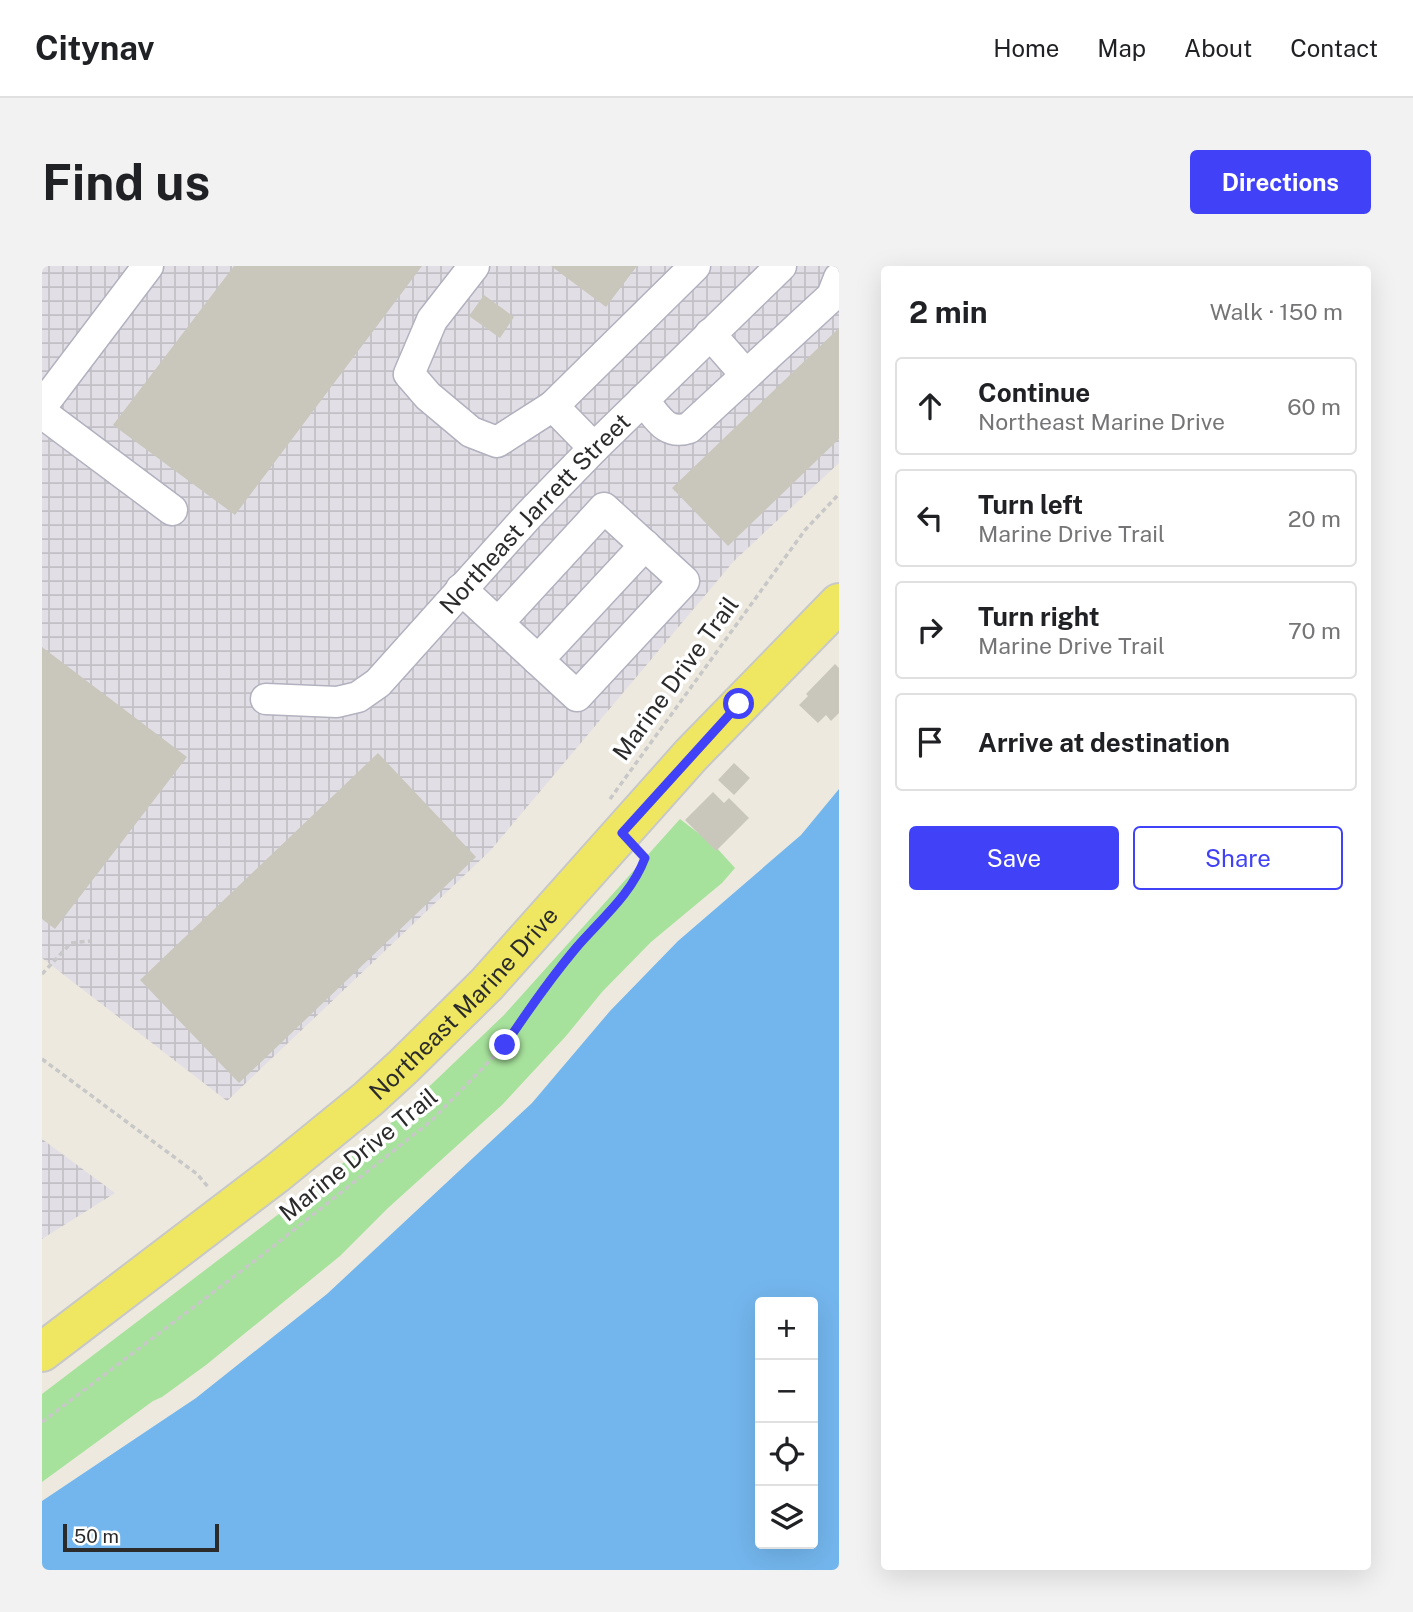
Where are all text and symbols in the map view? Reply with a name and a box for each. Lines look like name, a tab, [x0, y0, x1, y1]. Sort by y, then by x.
text: Citynav	[35, 29, 155, 67]
text: Home	[993, 34, 1059, 62]
text: Map	[1097, 34, 1146, 62]
text: About	[1184, 34, 1252, 62]
text: Contact	[1290, 34, 1378, 62]
button: Directions	[1190, 150, 1371, 214]
text: Find us	[42, 153, 210, 211]
text: 2 min	[909, 294, 988, 330]
text: Walk · 150 m	[1210, 298, 1343, 325]
text: Continue	[978, 377, 1090, 408]
icon: ahead	[911, 387, 949, 425]
text: 60 m	[1287, 393, 1341, 420]
street label: Northeast Jarrett Street	[433, 407, 635, 619]
text: Northeast Marine Drive	[978, 408, 1225, 435]
text: Turn left	[978, 489, 1083, 520]
icon: left	[911, 499, 949, 537]
text: 20 m	[1288, 505, 1341, 532]
text: Marine Drive Trail	[978, 520, 1165, 547]
street label: Marine Drive Trail	[606, 591, 744, 765]
text: Turn right	[978, 601, 1100, 632]
icon: right	[911, 611, 949, 649]
text: 70 m	[1288, 617, 1341, 644]
text: Marine Drive Trail	[978, 632, 1165, 659]
route start	[723, 688, 754, 719]
icon: arrive	[911, 723, 949, 761]
text: Arrive at destination	[978, 727, 1230, 758]
button: Save	[909, 826, 1119, 890]
button: Share	[1133, 826, 1343, 890]
street label: Northeast Marine Drive	[363, 901, 563, 1105]
route end	[489, 1029, 520, 1060]
street label: Marine Drive Trail	[273, 1082, 443, 1226]
map controls	[755, 1297, 818, 1549]
button: +	[755, 1297, 818, 1360]
button: −	[755, 1360, 818, 1423]
button: locate	[755, 1423, 818, 1486]
button: layers	[755, 1486, 818, 1549]
scale bar	[63, 1521, 219, 1553]
text: 50 m	[74, 1525, 119, 1547]

